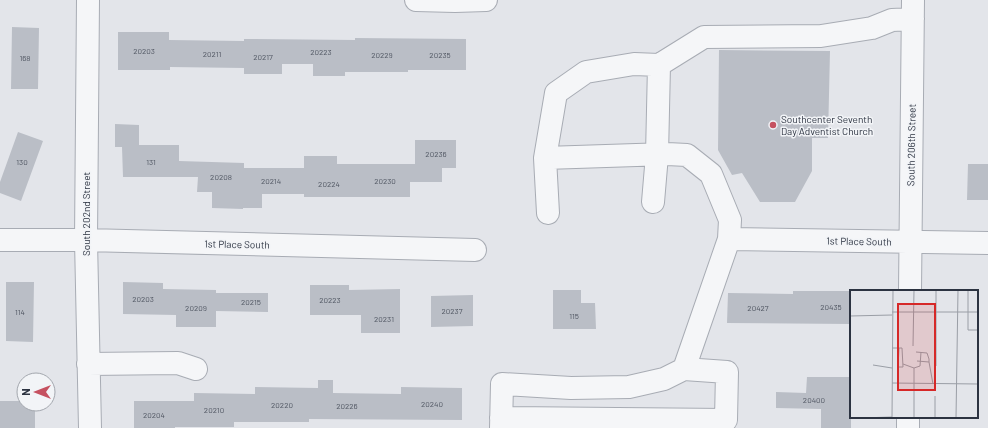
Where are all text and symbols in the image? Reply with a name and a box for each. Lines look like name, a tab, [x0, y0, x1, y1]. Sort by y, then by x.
house number: 20203	[133, 46, 155, 56]
house number: 20223	[310, 47, 332, 57]
house number: 20211	[203, 49, 222, 59]
house number: 20229	[371, 50, 393, 60]
house number: 20235	[429, 50, 451, 60]
house number: 20217	[253, 52, 273, 62]
house number: 168	[19, 53, 31, 63]
street label: South 206th Street	[904, 103, 918, 186]
place label: Southcenter Seventh Day Adventist Church	[781, 113, 873, 137]
marker: Southcenter Seventh Day Adventist Church	[768, 120, 778, 130]
house number: 20236	[425, 149, 447, 159]
house number: 130	[16, 157, 28, 167]
house number: 131	[146, 157, 156, 167]
street label: South 202nd Street	[80, 172, 92, 256]
house number: 20208	[210, 172, 232, 182]
house number: 20214	[261, 176, 281, 186]
house number: 20230	[374, 176, 396, 186]
house number: 20224	[318, 179, 340, 189]
street label: 1st Place South	[826, 234, 892, 248]
street label: 1st Place South	[204, 237, 270, 251]
inset map	[850, 290, 978, 418]
house number: 20203	[132, 294, 154, 304]
house number: 20223	[319, 295, 341, 305]
house number: 20215	[241, 297, 261, 307]
house number: 20435	[820, 302, 842, 312]
house number: 20209	[185, 303, 207, 313]
house number: 20427	[747, 303, 769, 313]
house number: 20237	[442, 306, 463, 316]
house number: 114	[15, 307, 25, 317]
house number: 115	[569, 311, 579, 321]
house number: 20231	[374, 314, 394, 324]
north arrow	[16, 372, 56, 412]
text: N	[19, 388, 32, 396]
house number: 20400	[803, 395, 825, 405]
house number: 20240	[421, 399, 443, 409]
house number: 20220	[271, 400, 293, 410]
house number: 20226	[336, 401, 358, 411]
house number: 20210	[204, 405, 224, 415]
house number: 20204	[143, 410, 165, 420]

